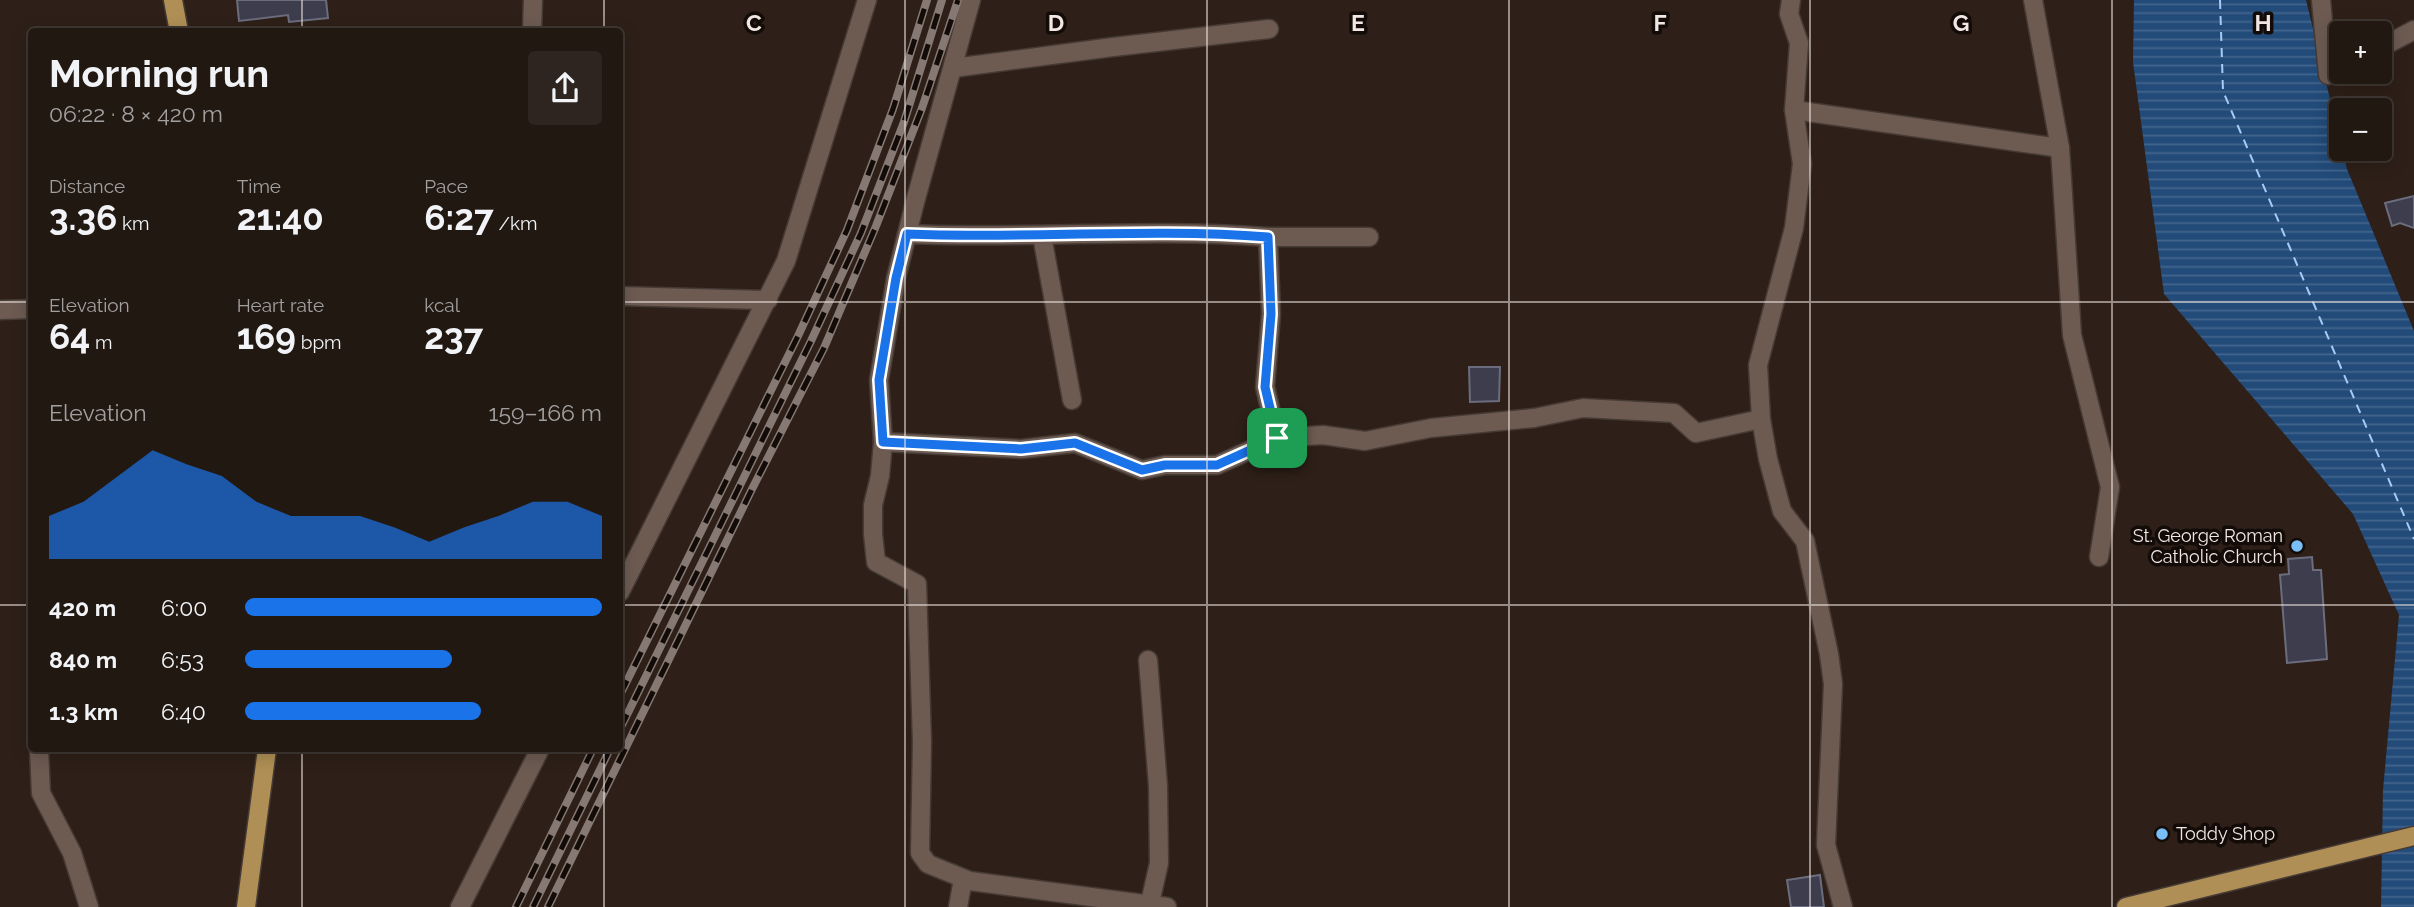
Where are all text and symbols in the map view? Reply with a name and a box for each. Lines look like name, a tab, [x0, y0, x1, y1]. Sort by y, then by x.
text: C	[746, 9, 762, 36]
text: D	[1048, 9, 1064, 36]
text: E	[1351, 9, 1365, 36]
text: F	[1653, 9, 1667, 36]
text: G	[1953, 9, 1969, 36]
text: H	[2254, 9, 2272, 36]
map controls	[2329, 21, 2392, 161]
button: +	[2329, 21, 2392, 84]
text: Morning run	[49, 51, 269, 96]
button: share	[528, 51, 602, 125]
button: −	[2329, 98, 2392, 161]
text: 06:22 · 8 × 420 m	[49, 100, 223, 127]
text: Distance	[49, 175, 125, 197]
text: Time	[237, 175, 281, 197]
text: Pace	[424, 175, 468, 197]
text: 3.36	[49, 197, 117, 238]
text: 21:40	[237, 197, 324, 238]
text: 6:27	[424, 197, 494, 238]
text: km	[117, 212, 150, 234]
text: /km	[494, 212, 537, 234]
text: Elevation	[49, 294, 130, 316]
text: Heart rate	[237, 294, 324, 316]
text: kcal	[424, 294, 460, 316]
text: 64	[49, 316, 90, 357]
text: 169	[237, 316, 296, 357]
text: 237	[424, 316, 483, 357]
text: m	[90, 331, 113, 353]
text: bpm	[296, 331, 342, 353]
text: Elevation	[49, 399, 147, 426]
text: 159–166 m	[489, 399, 602, 426]
pin	[1247, 408, 1307, 468]
icon: arrive	[1258, 419, 1296, 457]
place label: St. George Roman Catholic Church	[2133, 525, 2283, 567]
marker: St. George Roman Catholic Church	[2289, 538, 2305, 554]
text: 420 m	[49, 594, 116, 621]
text: 6:00	[161, 594, 207, 621]
text: 840 m	[49, 646, 117, 673]
text: 6:53	[161, 646, 204, 673]
text: 1.3 km	[49, 698, 118, 725]
text: 6:40	[161, 698, 206, 725]
place label: Toddy Shop	[2176, 823, 2275, 844]
marker: Toddy Shop	[2154, 826, 2170, 842]

